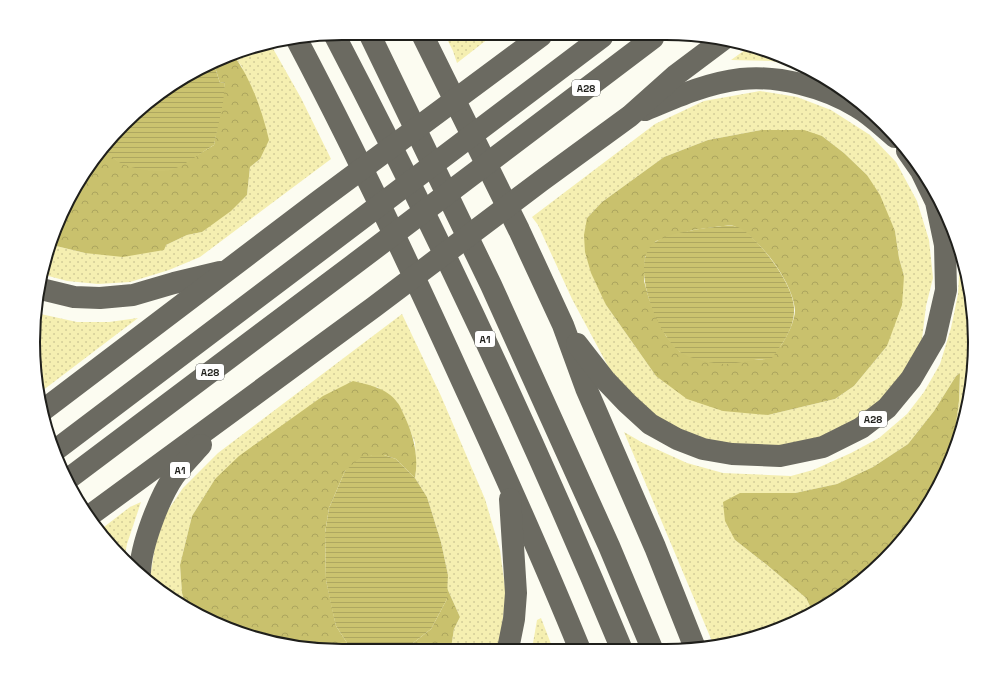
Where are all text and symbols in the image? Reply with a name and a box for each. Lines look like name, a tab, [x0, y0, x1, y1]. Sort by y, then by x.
road number: A28	[572, 80, 600, 96]
road number: A1	[475, 331, 495, 347]
road number: A28	[196, 364, 224, 380]
road number: A28	[859, 411, 887, 427]
road number: A1	[170, 462, 190, 478]

